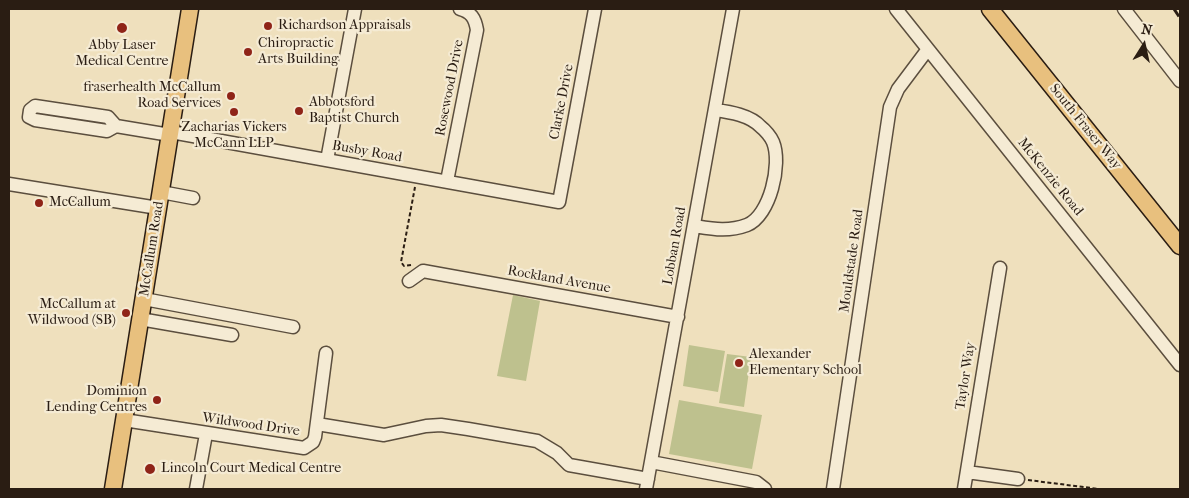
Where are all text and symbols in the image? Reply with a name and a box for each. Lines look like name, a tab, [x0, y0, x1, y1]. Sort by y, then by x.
place label: Richardson Appraisals	[278, 18, 411, 34]
marker: Richardson Appraisals	[262, 20, 274, 32]
north arrow	[1119, 20, 1169, 70]
text: N	[1140, 20, 1153, 39]
marker: Abby Laser Medical Centre	[115, 21, 129, 35]
place label: Chiropractic Arts Building	[258, 36, 339, 68]
place label: Abby Laser Medical Centre	[76, 38, 168, 70]
street label: Rosewood Drive	[432, 38, 468, 138]
marker: Chiropractic Arts Building	[242, 46, 254, 58]
street label: Clarke Drive	[546, 63, 578, 141]
place label: fraserhealth McCallum Road Services	[83, 80, 221, 112]
street label: South Fraser Way	[1045, 81, 1125, 173]
marker: fraserhealth McCallum Road Services	[225, 90, 237, 102]
place label: Abbotsford Baptist Church	[309, 95, 399, 128]
marker: Abbotsford Baptist Church	[293, 105, 305, 117]
marker: Zacharias Vickers McCann LLP	[228, 106, 240, 118]
place label: Zacharias Vickers McCann LLP	[181, 120, 287, 152]
street label: McKenzie Road	[1014, 135, 1086, 219]
street label: Busby Road	[331, 138, 403, 166]
place label: McCallum	[49, 195, 111, 211]
marker: McCallum	[33, 197, 45, 209]
street label: McCallum Road	[136, 200, 168, 298]
street label: Lobban Road	[660, 206, 690, 286]
street label: Mouldstade Road	[836, 208, 868, 314]
street label: Rockland Avenue	[506, 263, 612, 297]
place label: McCallum at Wildwood (SB)	[28, 297, 116, 330]
marker: McCallum at Wildwood (SB)	[120, 307, 132, 319]
street label: Taylor Way	[952, 341, 980, 411]
place label: Alexander Elementary School	[749, 347, 862, 380]
marker: Alexander Elementary School	[733, 357, 745, 369]
place label: Dominion Lending Centres	[46, 384, 147, 417]
marker: Dominion Lending Centres	[151, 394, 163, 406]
street label: Wildwood Drive	[201, 410, 301, 440]
place label: Lincoln Court Medical Centre	[161, 461, 341, 477]
marker: Lincoln Court Medical Centre	[143, 462, 157, 476]

